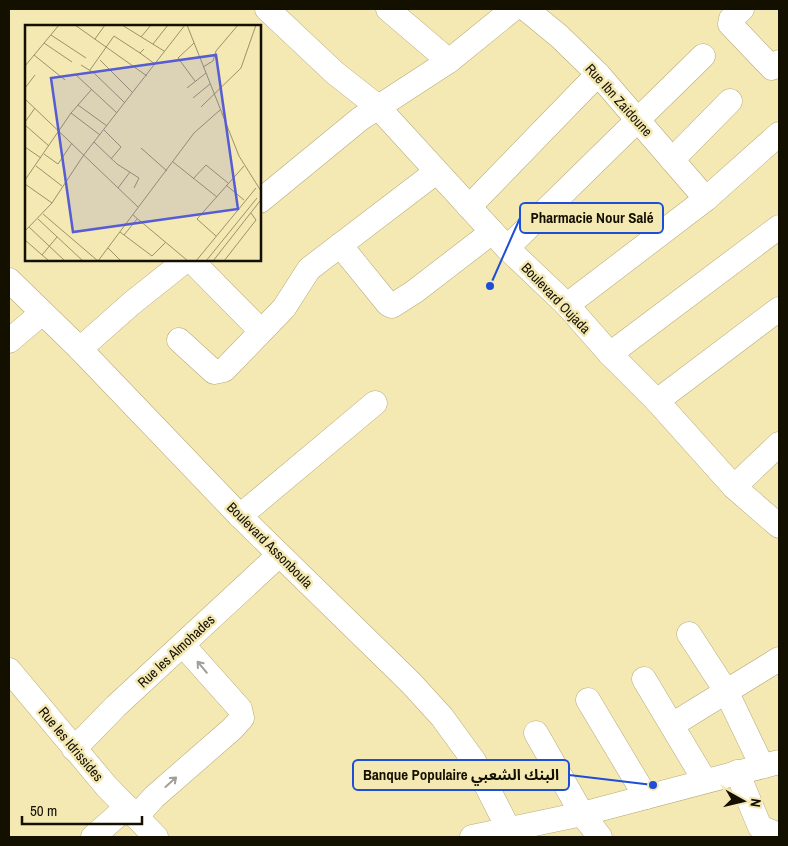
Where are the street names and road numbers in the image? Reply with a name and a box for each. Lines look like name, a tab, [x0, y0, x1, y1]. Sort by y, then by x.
street label: Rue Ibn Zaidoune	[582, 60, 656, 140]
street label: Boulevard Oujada	[518, 259, 595, 338]
street label: Boulevard Assonboula	[223, 498, 317, 592]
street label: Rue les Almohades	[134, 611, 218, 691]
street label: Rue les Idrissides	[35, 703, 108, 785]

